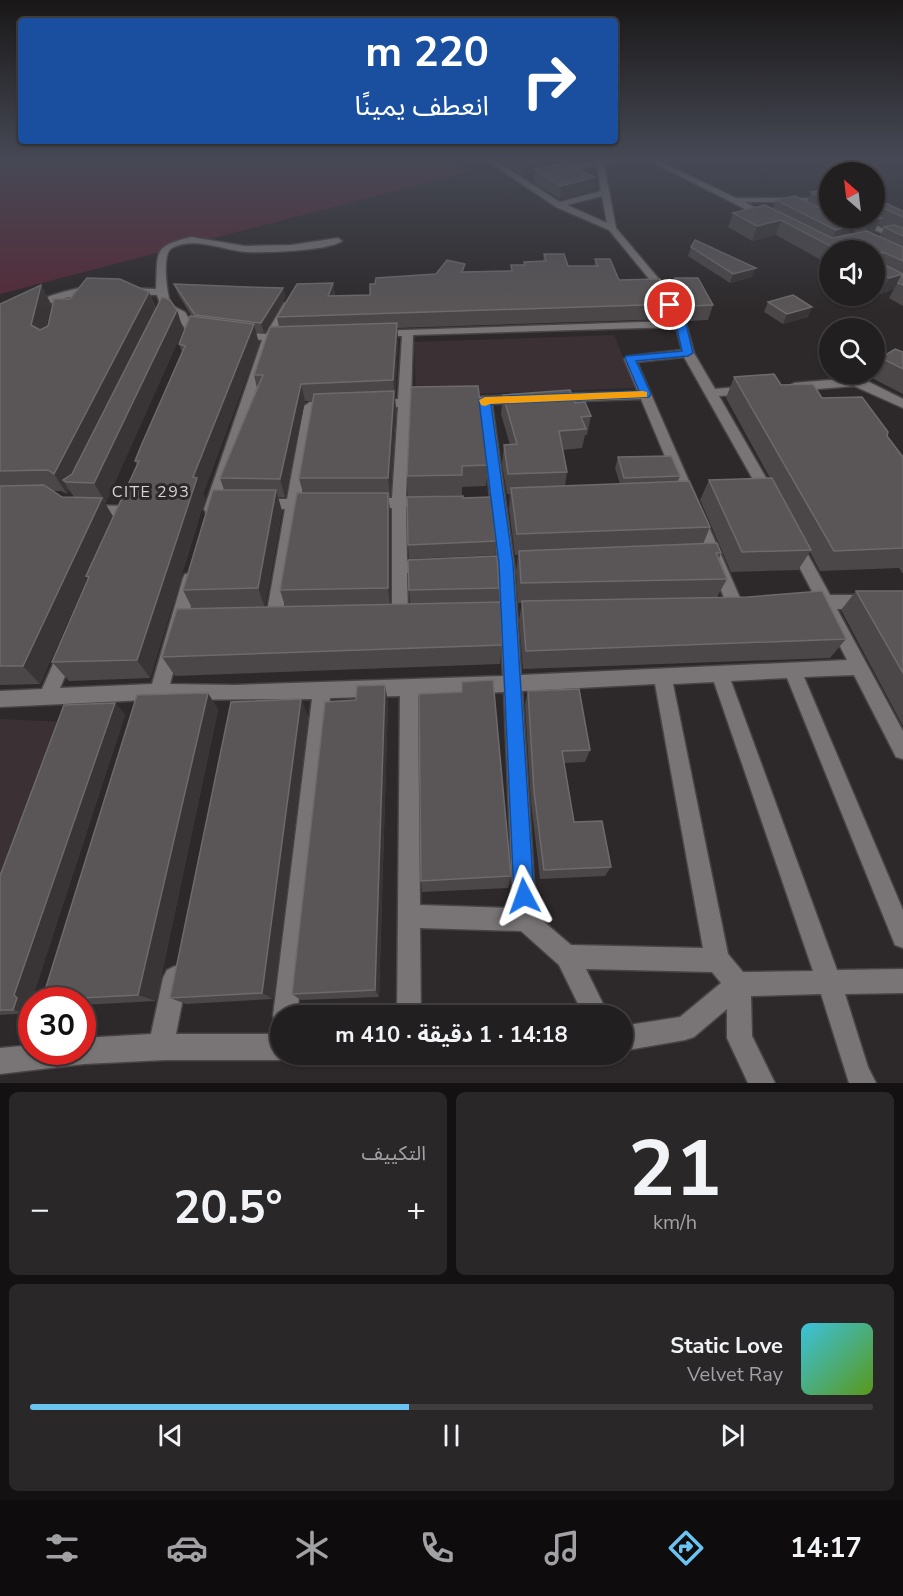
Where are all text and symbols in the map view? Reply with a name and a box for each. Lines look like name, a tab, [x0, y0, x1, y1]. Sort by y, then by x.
text: 220 m	[365, 24, 489, 81]
icon: right	[510, 42, 588, 120]
text: انعطف يمينًا	[355, 88, 489, 125]
north arrow	[819, 162, 885, 228]
map controls	[819, 162, 885, 384]
button: sound	[819, 240, 885, 306]
pin	[644, 279, 695, 330]
icon: arrive	[653, 288, 686, 321]
button: search	[819, 318, 885, 384]
district label: CITE 293	[112, 481, 190, 503]
position arrow	[492, 864, 556, 928]
speed limit sign: 30	[18, 987, 96, 1065]
text: 14:18 · 1 دقيقة · 410 m	[335, 1020, 568, 1050]
text: 21	[628, 1116, 722, 1223]
text: التكييف	[362, 1140, 426, 1167]
text: 20.5°	[173, 1178, 283, 1239]
text: −	[30, 1187, 50, 1232]
text: +	[406, 1187, 426, 1232]
text: km/h	[653, 1209, 697, 1236]
text: Static Love	[670, 1331, 783, 1361]
text: Velvet Ray	[687, 1361, 783, 1388]
icon: previous	[154, 1419, 187, 1452]
icon: pause	[435, 1419, 468, 1452]
icon: next	[716, 1419, 749, 1452]
icon: filters	[41, 1527, 83, 1569]
icon: car	[166, 1527, 208, 1569]
icon: climate	[291, 1527, 333, 1569]
icon: phone	[416, 1527, 458, 1569]
icon: music	[541, 1527, 583, 1569]
icon: directions	[665, 1527, 707, 1569]
text: 14:17	[790, 1530, 862, 1567]

